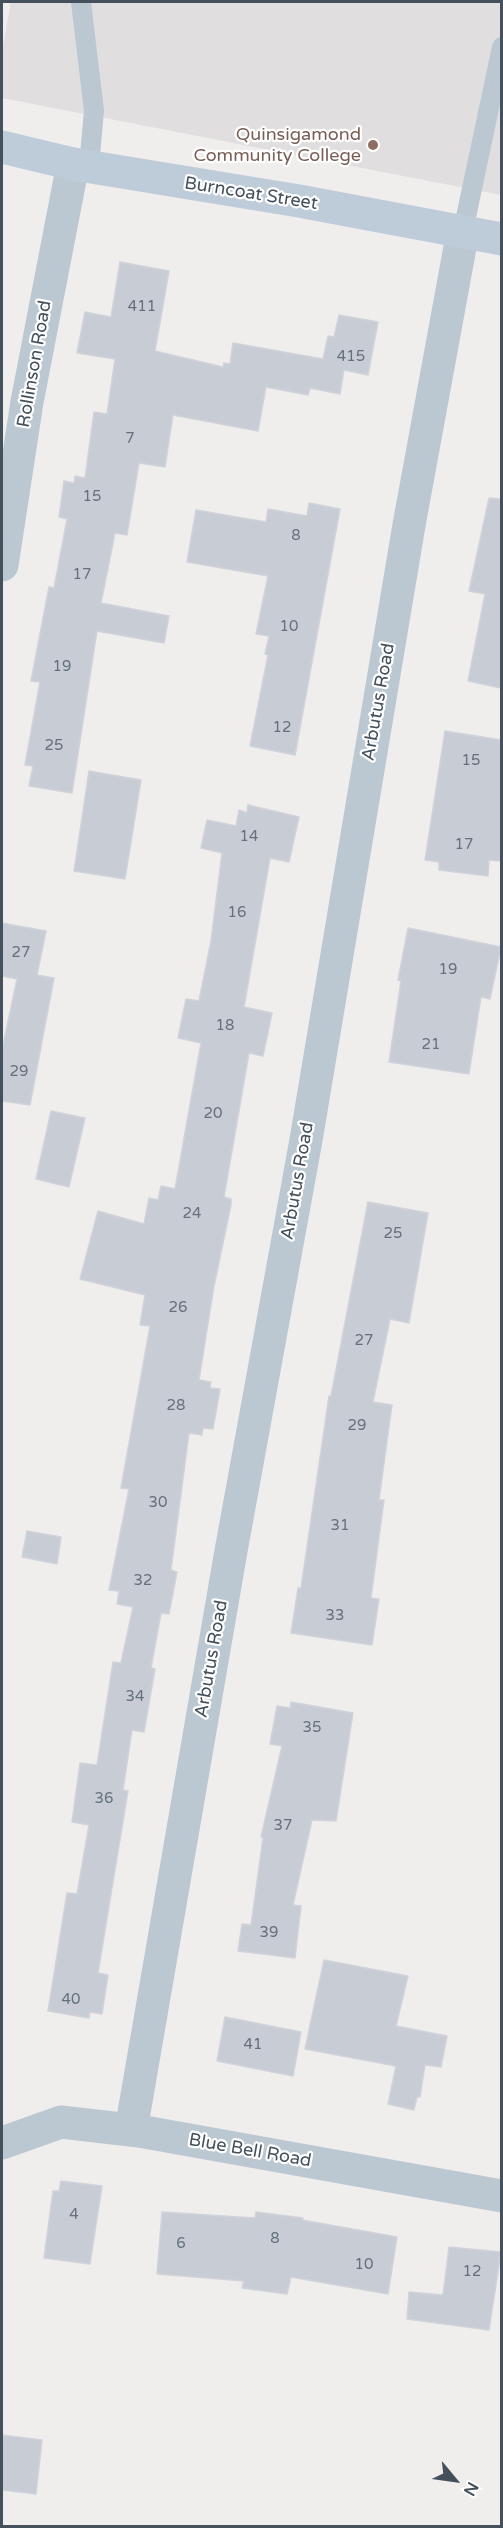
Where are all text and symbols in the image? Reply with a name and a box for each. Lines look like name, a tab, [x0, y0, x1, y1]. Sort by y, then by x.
place label: Quinsigamond Community College	[193, 124, 361, 166]
marker: Quinsigamond Community College	[366, 138, 380, 152]
street label: Burncoat Street	[183, 173, 319, 215]
house number: 411	[128, 298, 156, 316]
street label: Rollinson Road	[13, 299, 57, 429]
house number: 415	[337, 348, 365, 366]
house number: 7	[125, 430, 135, 448]
house number: 15	[83, 488, 101, 506]
house number: 8	[291, 527, 301, 545]
house number: 17	[73, 566, 91, 584]
house number: 10	[280, 618, 298, 636]
street label: Arbutus Road	[358, 642, 400, 762]
house number: 19	[53, 658, 71, 676]
house number: 12	[273, 719, 291, 737]
house number: 25	[45, 737, 63, 755]
house number: 15	[462, 752, 480, 770]
house number: 14	[240, 828, 258, 846]
house number: 17	[455, 836, 473, 854]
house number: 16	[228, 904, 246, 922]
house number: 27	[12, 944, 30, 962]
house number: 19	[439, 961, 457, 979]
house number: 18	[216, 1017, 234, 1035]
house number: 21	[422, 1036, 440, 1054]
house number: 29	[10, 1063, 28, 1081]
house number: 20	[204, 1105, 222, 1123]
street label: Arbutus Road	[277, 1121, 319, 1241]
house number: 24	[183, 1205, 201, 1223]
house number: 25	[384, 1225, 402, 1243]
house number: 26	[169, 1299, 187, 1317]
house number: 27	[355, 1332, 373, 1350]
house number: 28	[167, 1397, 185, 1415]
house number: 29	[348, 1417, 366, 1435]
house number: 30	[149, 1494, 167, 1512]
house number: 31	[331, 1517, 349, 1535]
house number: 32	[134, 1572, 152, 1590]
street label: Arbutus Road	[191, 1599, 233, 1719]
house number: 33	[326, 1607, 344, 1625]
house number: 34	[126, 1688, 144, 1706]
house number: 35	[303, 1719, 321, 1737]
house number: 36	[95, 1790, 113, 1808]
house number: 37	[274, 1817, 292, 1835]
house number: 39	[260, 1924, 278, 1942]
house number: 40	[62, 1991, 80, 2009]
house number: 41	[244, 2036, 262, 2054]
street label: Blue Bell Road	[187, 2130, 313, 2172]
house number: 4	[69, 2206, 79, 2224]
house number: 8	[270, 2230, 280, 2248]
house number: 6	[176, 2235, 186, 2253]
house number: 10	[355, 2256, 373, 2274]
house number: 12	[463, 2263, 481, 2281]
north arrow	[425, 2450, 485, 2510]
text: N	[459, 2478, 483, 2499]

